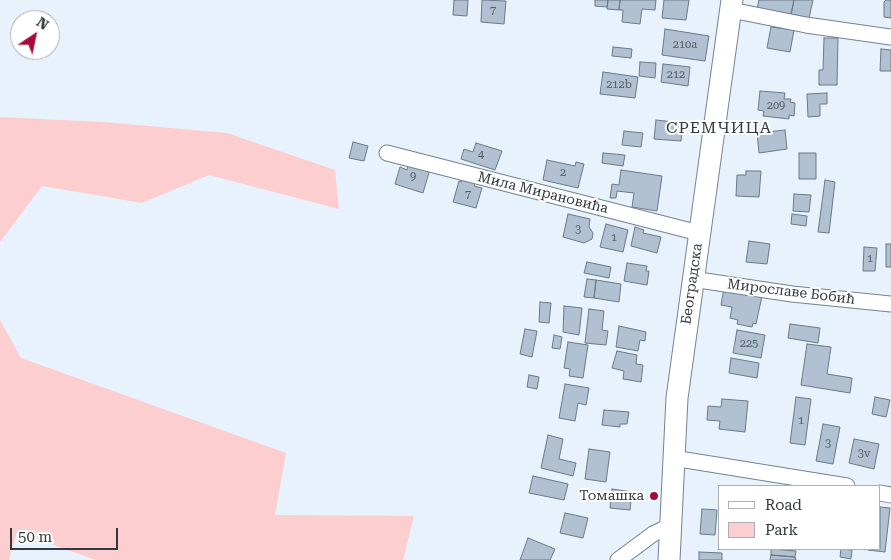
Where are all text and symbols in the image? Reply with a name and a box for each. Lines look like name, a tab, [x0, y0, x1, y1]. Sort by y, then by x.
house number: 7	[490, 4, 496, 18]
north arrow	[10, 10, 60, 60]
text: N	[34, 14, 52, 33]
house number: 210a	[673, 38, 697, 52]
house number: 212	[667, 68, 685, 82]
house number: 212b	[606, 78, 632, 92]
house number: 209	[767, 99, 785, 113]
district label: СРЕМЧИЦА	[665, 118, 773, 138]
house number: 4	[478, 148, 484, 162]
house number: 2	[560, 166, 566, 180]
street label: Мила Мирановића	[476, 169, 610, 217]
house number: 9	[410, 170, 416, 184]
house number: 7	[465, 188, 471, 202]
house number: 3	[575, 223, 581, 237]
house number: 1	[611, 231, 617, 245]
street label: Београдска	[678, 242, 706, 326]
house number: 1	[867, 252, 873, 266]
street label: Мирославе Бобић	[726, 276, 856, 308]
house number: 225	[740, 337, 758, 351]
house number: 1	[798, 414, 804, 428]
house number: 3	[825, 437, 831, 451]
house number: 3v	[858, 447, 870, 461]
legend	[718, 485, 881, 550]
place label: Томашка	[579, 488, 644, 504]
marker: Томашка	[648, 490, 660, 502]
text: Road	[765, 496, 802, 514]
scale bar	[12, 518, 120, 550]
text: Park	[765, 521, 798, 539]
text: 50 m	[18, 528, 52, 546]

